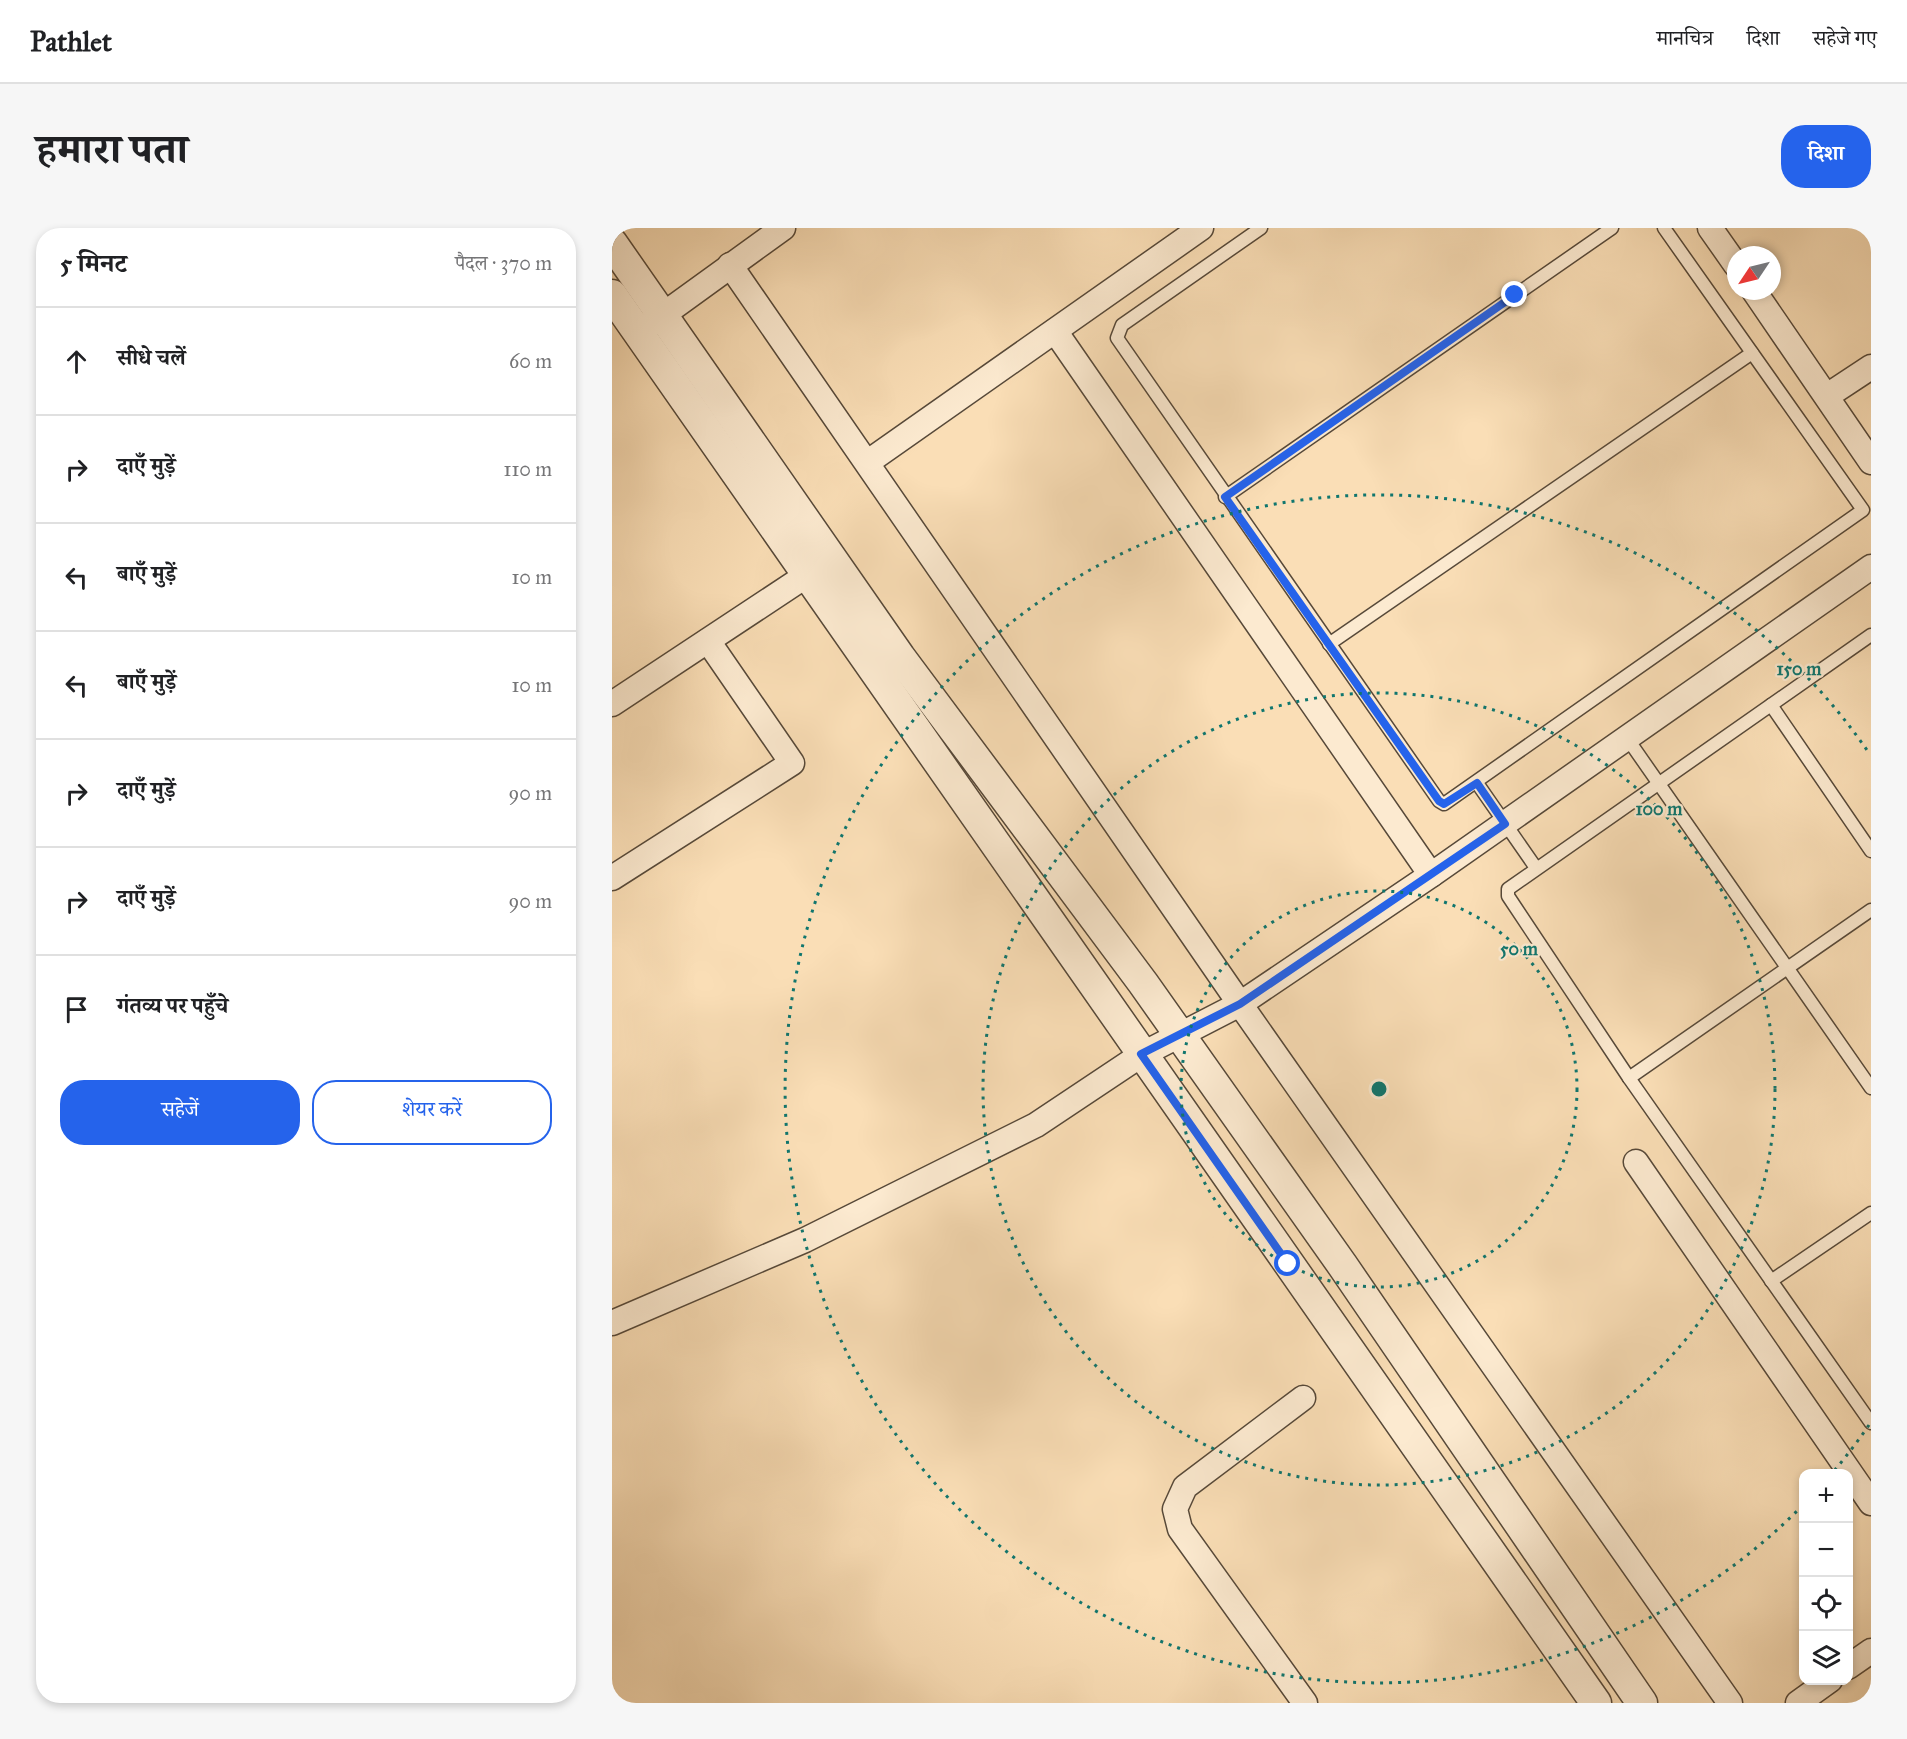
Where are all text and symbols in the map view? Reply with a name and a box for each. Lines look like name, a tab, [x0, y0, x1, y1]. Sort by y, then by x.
text: Pathlet	[30, 24, 112, 59]
text: मानचित्र	[1656, 25, 1713, 51]
text: दिशा	[1746, 25, 1780, 51]
text: सहेजे गए	[1813, 25, 1877, 51]
text: हमारा पता	[36, 123, 188, 175]
button: दिशा	[1781, 125, 1871, 188]
north arrow	[1727, 246, 1781, 300]
text: 5 मिनट	[60, 247, 127, 279]
text: पैदल · 370 m	[455, 251, 552, 275]
route end	[1501, 281, 1527, 307]
text: सीधे चलें	[117, 344, 186, 371]
icon: ahead	[60, 345, 93, 378]
text: 60 m	[509, 349, 552, 373]
text: दाएँ मुड़ें	[117, 452, 176, 479]
icon: right	[60, 453, 93, 486]
text: 110 m	[504, 457, 552, 481]
text: बाएँ मुड़ें	[117, 560, 176, 587]
icon: left	[60, 561, 93, 594]
text: 10 m	[511, 565, 552, 589]
text: 150 m	[1777, 658, 1822, 680]
text: बाएँ मुड़ें	[117, 668, 176, 695]
icon: left	[60, 669, 93, 702]
text: 10 m	[511, 673, 552, 697]
text: दाएँ मुड़ें	[117, 776, 176, 803]
icon: right	[60, 777, 93, 810]
text: 90 m	[509, 781, 552, 805]
text: 100 m	[1636, 798, 1683, 820]
text: दाएँ मुड़ें	[117, 884, 176, 911]
icon: right	[60, 885, 93, 918]
text: 90 m	[509, 889, 552, 913]
text: 50 m	[1500, 938, 1539, 960]
text: गंतव्य पर पहुँचे	[117, 992, 228, 1019]
icon: arrive	[60, 993, 93, 1026]
centre of rings	[1369, 1079, 1389, 1099]
button: सहेजें	[60, 1080, 300, 1145]
button: शेयर करें	[312, 1080, 552, 1145]
route start	[1274, 1250, 1300, 1276]
map controls	[1799, 1469, 1853, 1685]
button: +	[1799, 1469, 1853, 1523]
button: −	[1799, 1523, 1853, 1577]
button: locate	[1799, 1577, 1853, 1631]
button: layers	[1799, 1631, 1853, 1685]

